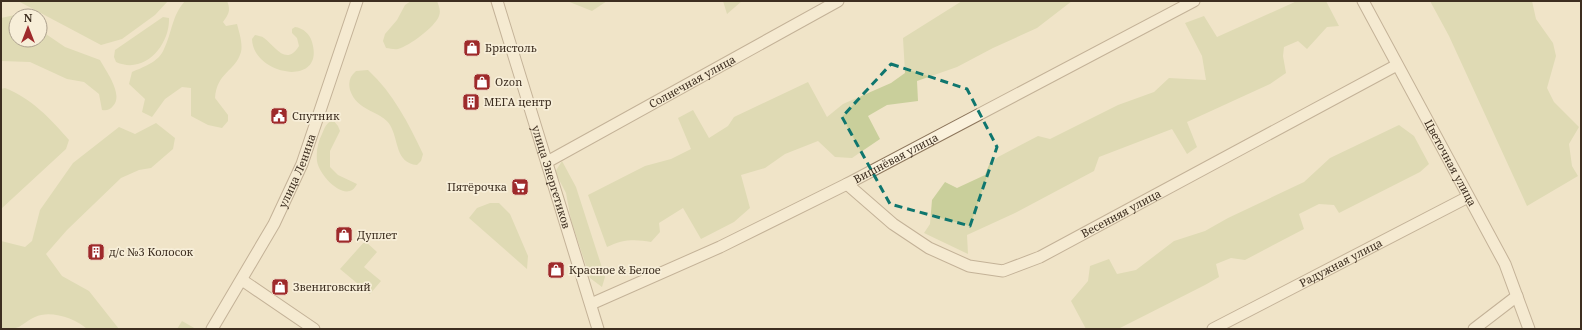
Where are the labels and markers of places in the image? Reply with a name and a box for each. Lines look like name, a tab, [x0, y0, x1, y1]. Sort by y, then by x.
shop icon: Бристоль	[462, 38, 482, 58]
place label: Бристоль	[485, 40, 537, 55]
shop icon: Ozon	[472, 72, 492, 92]
place label: Ozon	[495, 74, 522, 89]
building icon: МЕГА центр	[461, 92, 481, 112]
place label: МЕГА центр	[484, 94, 552, 109]
public building icon: Спутник	[269, 106, 289, 126]
place label: Спутник	[292, 108, 340, 123]
supermarket icon: Пятёрочка	[510, 177, 530, 197]
place label: Пятёрочка	[447, 179, 507, 194]
shop icon: Дуплет	[334, 225, 354, 245]
place label: Дуплет	[357, 227, 397, 242]
building icon: д/с №3 Колосок	[86, 242, 106, 262]
place label: д/с №3 Колосок	[109, 244, 193, 259]
shop icon: Красное & Белое	[546, 260, 566, 280]
place label: Красное & Белое	[569, 262, 661, 277]
shop icon: Звениговский	[270, 277, 290, 297]
place label: Звениговский	[293, 279, 371, 294]

